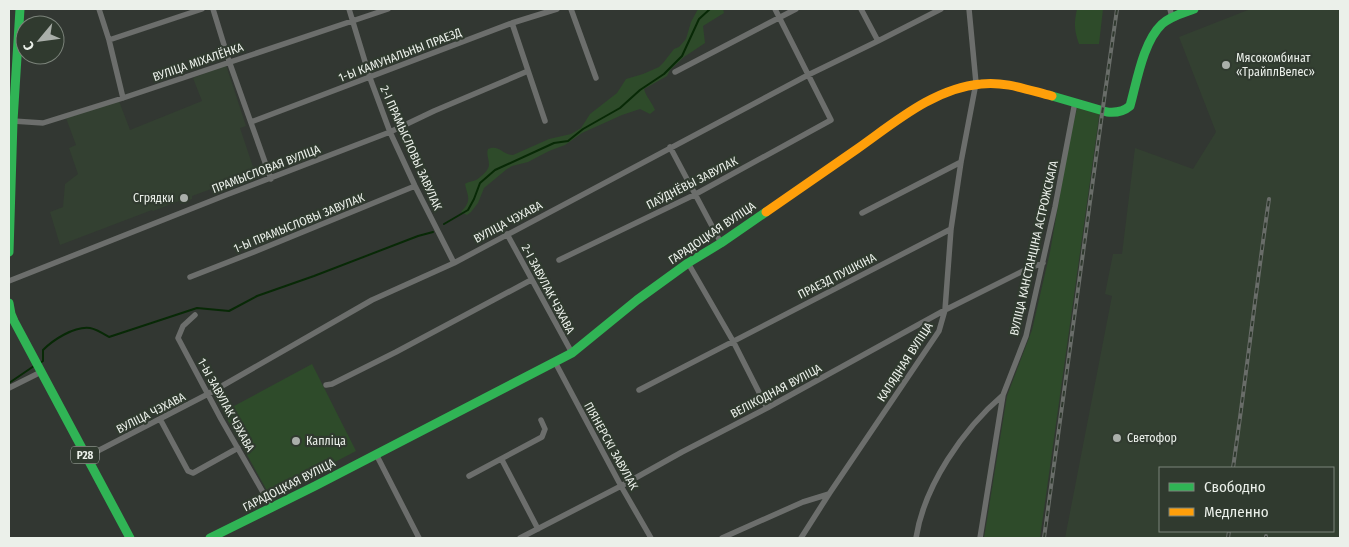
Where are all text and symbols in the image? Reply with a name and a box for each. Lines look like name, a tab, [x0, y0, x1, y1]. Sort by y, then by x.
north arrow	[15, 15, 65, 65]
street label: 1-Ы КАМУНАЛЬНЫ ПРАЕЗД	[336, 25, 464, 85]
text: С	[20, 38, 38, 53]
street label: ВУЛІЦА МІХАЛЁНКА	[151, 39, 246, 84]
place label: Мясокомбинат «ТрайплВелес»	[1236, 51, 1315, 79]
marker: Мясокомбинат «ТрайплВелес»	[1220, 59, 1232, 71]
street label: 2-І ПРАМЫСЛОВЫ ЗАВУЛАК	[377, 84, 445, 213]
street label: ПРАМЫСЛОВАЯ ВУЛІЦА	[210, 142, 323, 196]
street label: ПАЎДНЁВЫ ЗАВУЛАК	[644, 153, 741, 212]
street label: ВУЛІЦА КАНСТАНЦІНА АСТРОЖСКАГА	[1007, 158, 1061, 337]
street label: 1-Ы ПРАМЫСЛОВЫ ЗАВУЛАК	[232, 190, 367, 256]
place label: Сгрядки	[133, 191, 174, 205]
marker: Сгрядки	[178, 192, 190, 204]
street label: ВУЛІЦА ЧЭХАВА	[471, 198, 545, 246]
street label: ГАРАДОЦКАЯ ВУЛІЦА	[666, 198, 759, 267]
street label: 2-І ЗАВУЛАК ЧЭХАВА	[519, 242, 578, 337]
street label: ПРАЕЗД ПУШКІНА	[796, 250, 879, 302]
street label: КАЛЯДНАЯ ВУЛІЦА	[874, 319, 936, 404]
street label: 1-Ы ЗАВУЛАК ЧЭХАВА	[195, 356, 258, 455]
street label: ВЕЛІКОДНАЯ ВУЛІЦА	[728, 361, 825, 421]
street label: ВУЛІЦА ЧЭХАВА	[114, 389, 188, 436]
street label: ПІЯНЕРСКІ ЗАВУЛАК	[581, 400, 641, 493]
place label: Светофор	[1127, 431, 1177, 445]
marker: Светофор	[1111, 432, 1123, 444]
place label: Капліца	[306, 434, 346, 448]
marker: Капліца	[290, 435, 302, 447]
road number: Р28	[71, 446, 99, 464]
street label: ГАРАДОЦКАЯ ВУЛІЦА	[241, 455, 338, 514]
legend	[1159, 467, 1334, 532]
text: Свободно	[1204, 478, 1266, 496]
text: Медленно	[1204, 503, 1269, 521]

